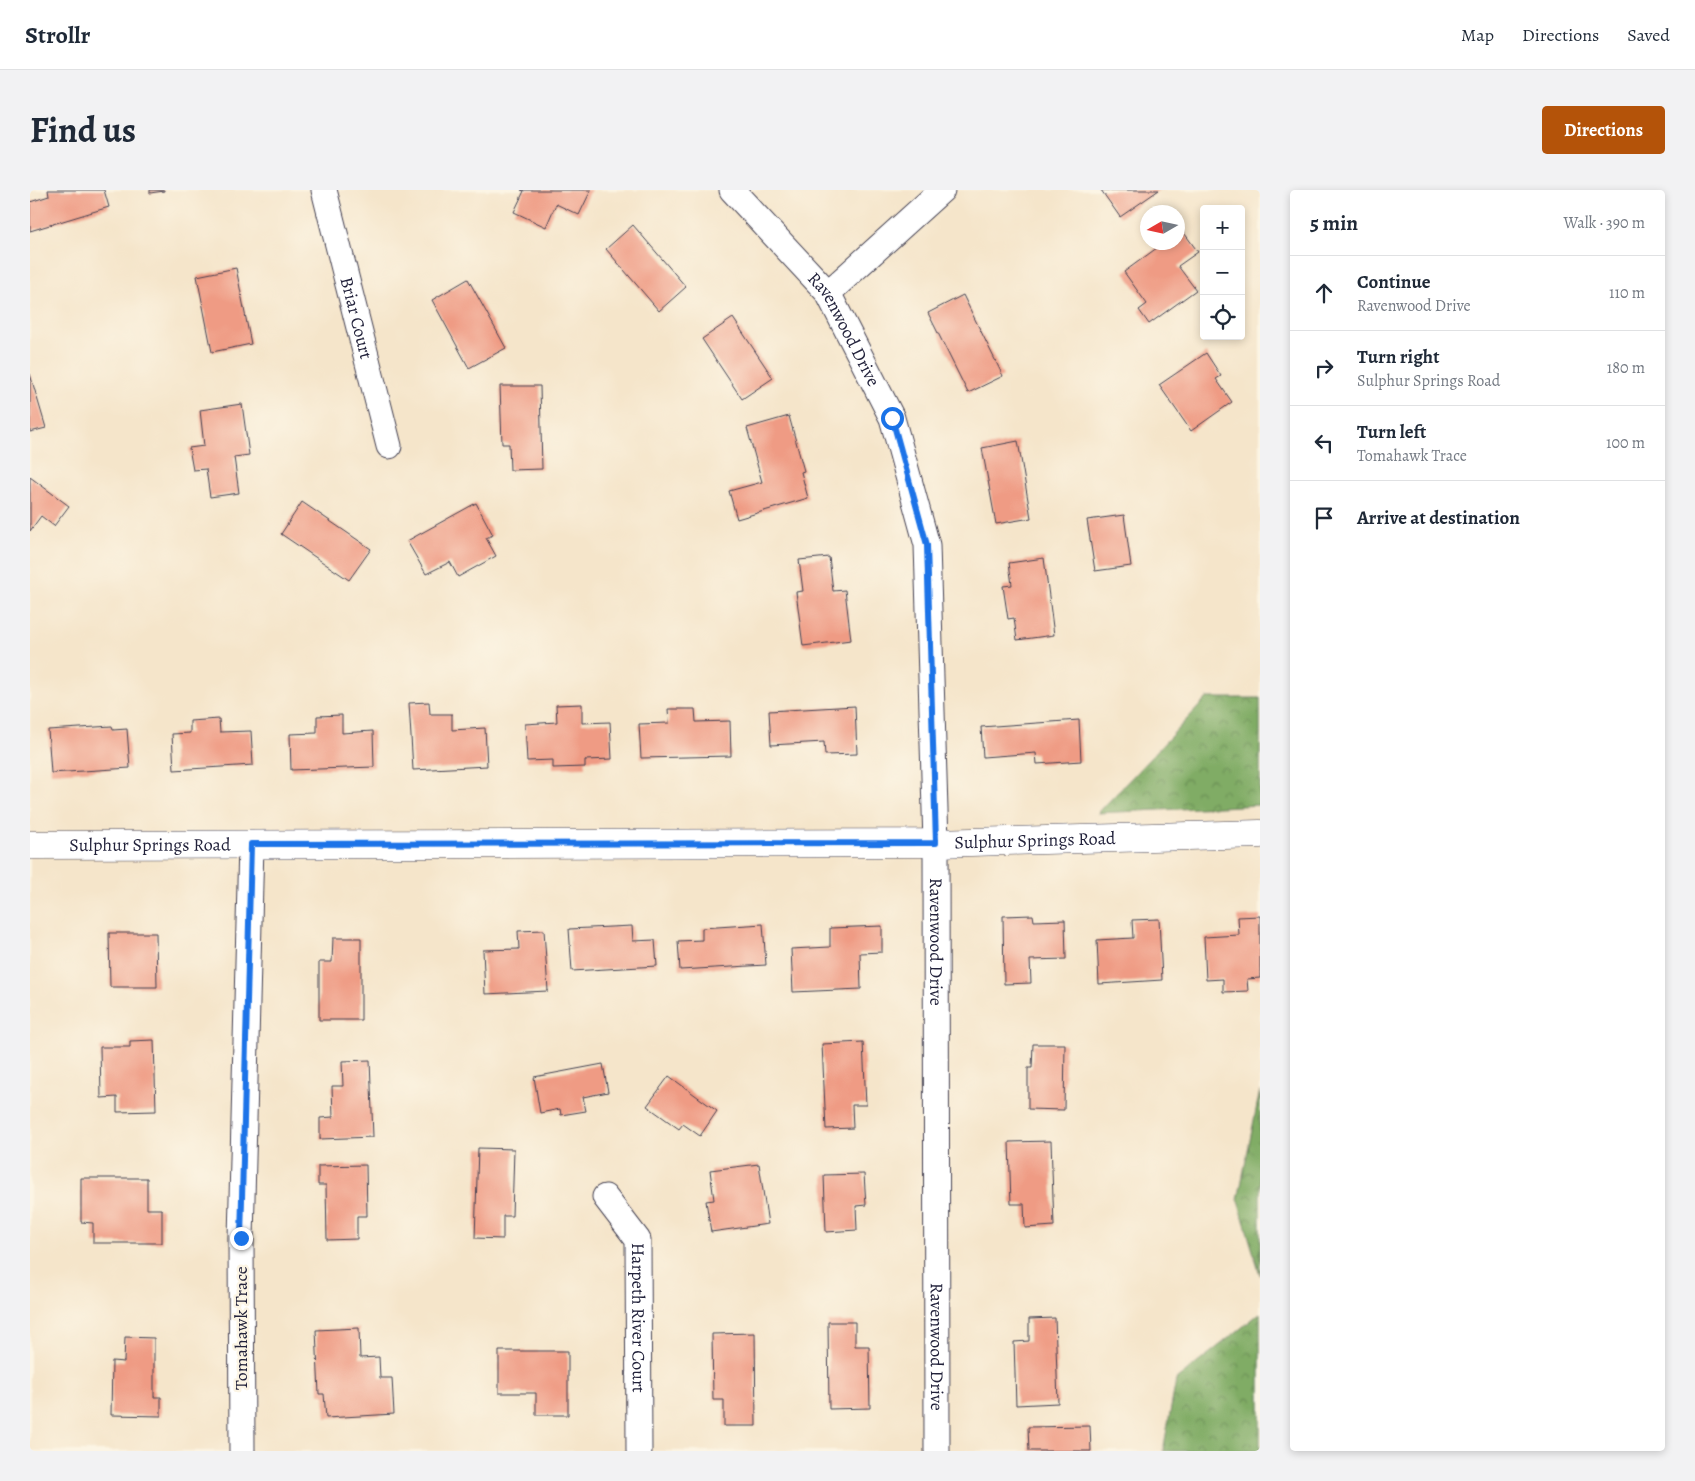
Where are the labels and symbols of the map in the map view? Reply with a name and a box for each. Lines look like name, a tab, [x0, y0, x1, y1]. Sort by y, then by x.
north arrow	[1140, 205, 1185, 250]
street label: Ravenwood Drive	[802, 267, 886, 390]
street label: Briar Court	[335, 274, 378, 362]
route start	[881, 407, 904, 430]
street label: Sulphur Springs Road	[954, 826, 1116, 854]
street label: Sulphur Springs Road	[69, 833, 231, 857]
street label: Ravenwood Drive	[924, 878, 948, 1006]
route end	[230, 1227, 253, 1250]
street label: Harpeth River Court	[626, 1243, 651, 1393]
street label: Tomahawk Trace	[229, 1266, 253, 1390]
street label: Ravenwood Drive	[925, 1283, 949, 1411]

